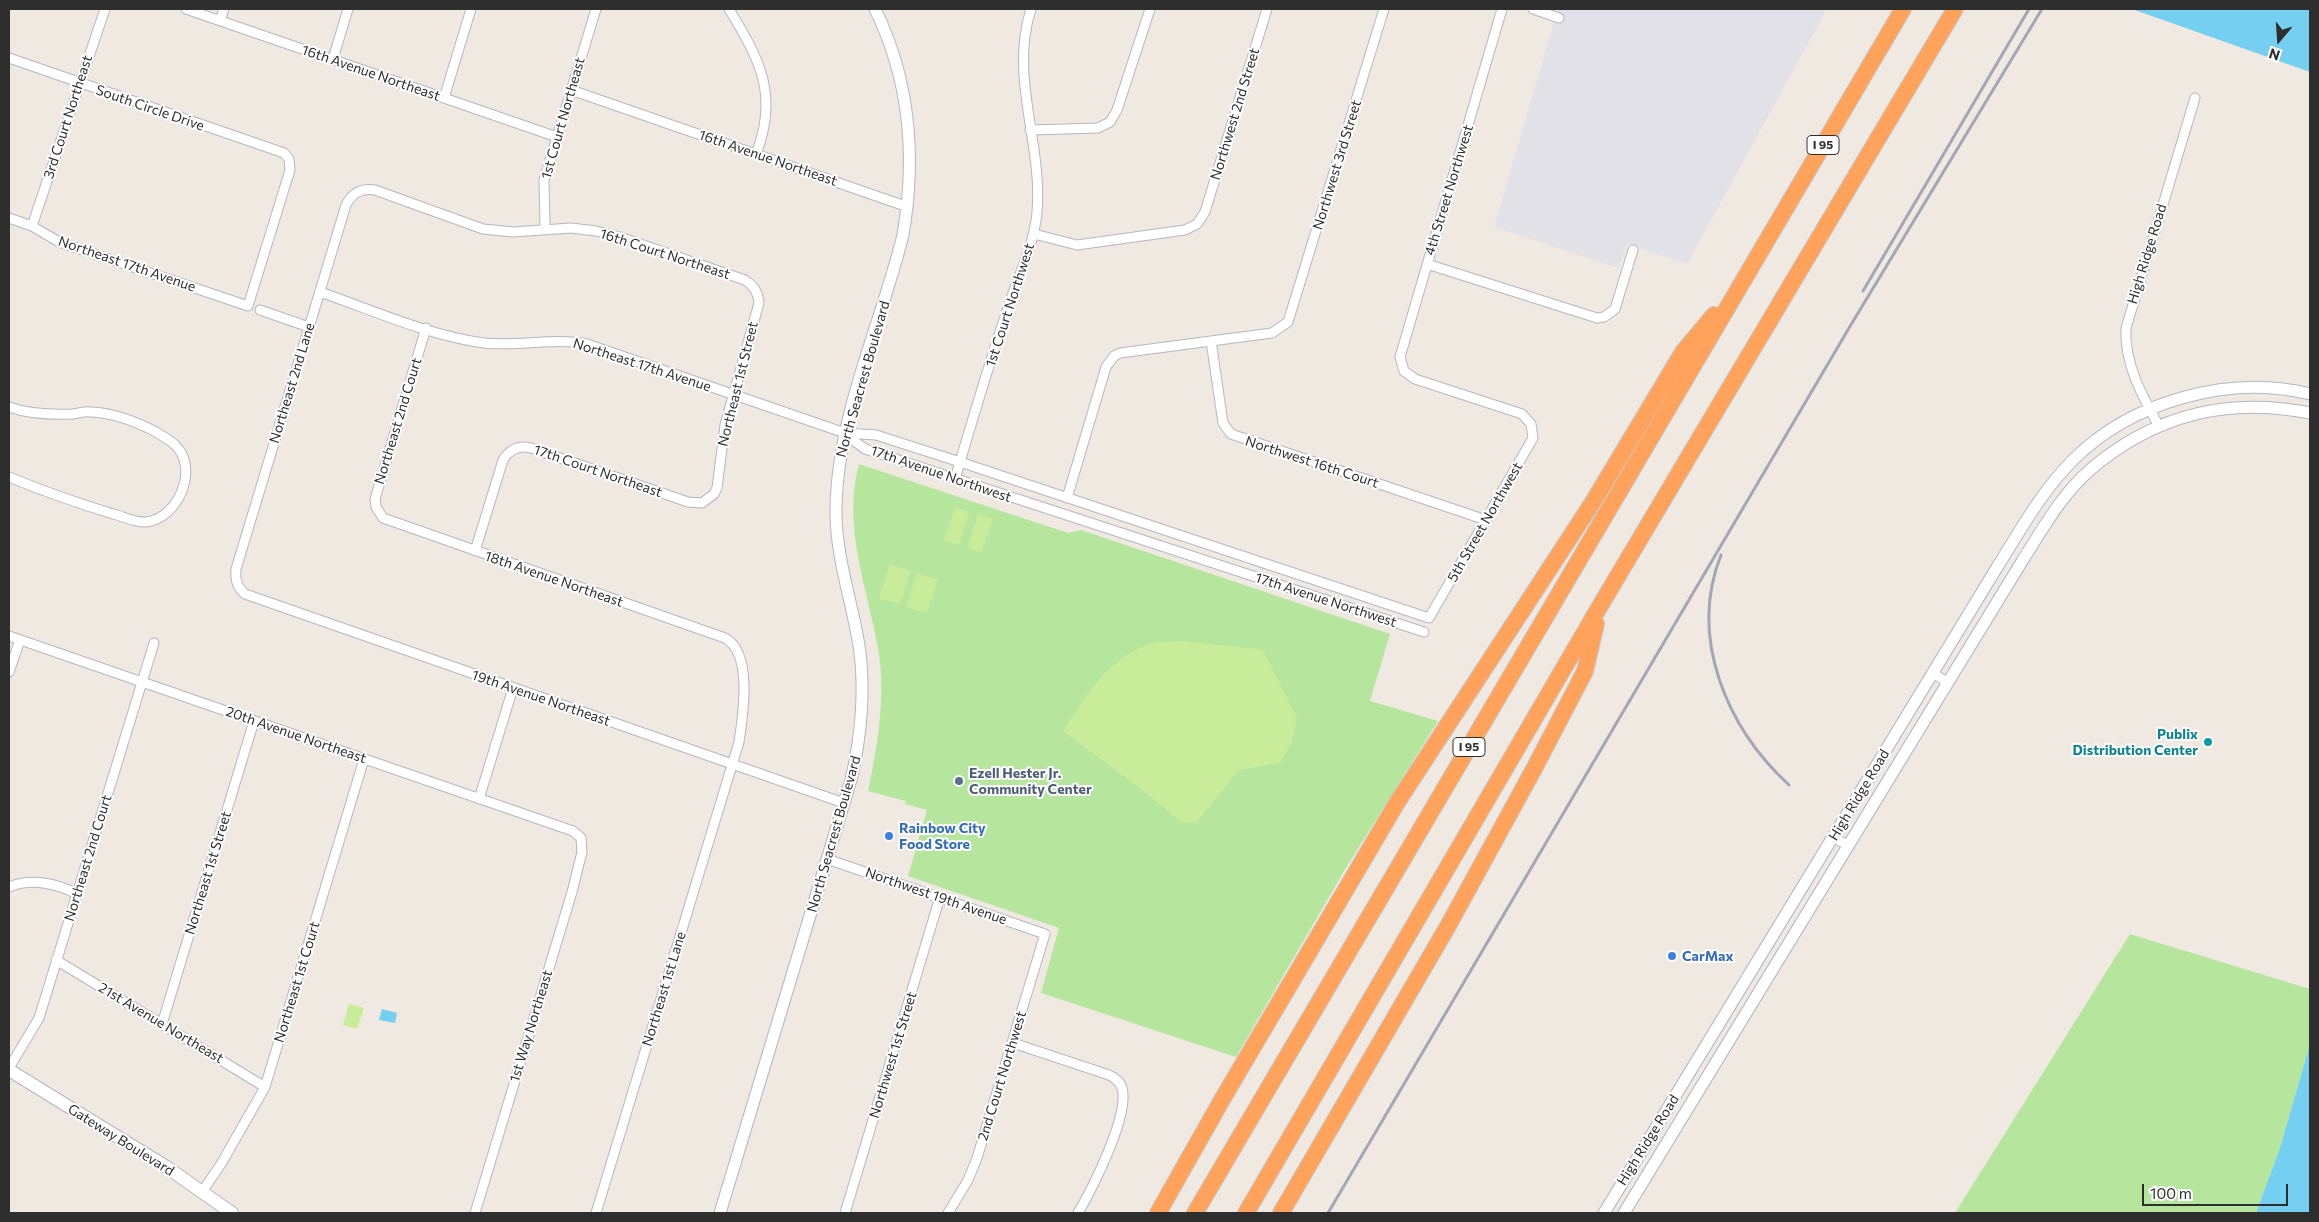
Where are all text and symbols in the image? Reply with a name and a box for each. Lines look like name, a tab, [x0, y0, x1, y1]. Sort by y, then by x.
north arrow	[2254, 15, 2304, 65]
street label: 16th Avenue Northeast	[300, 41, 442, 105]
text: N	[2267, 45, 2282, 64]
street label: Northwest 2nd Street	[1207, 46, 1263, 182]
street label: 3rd Court Northeast	[40, 53, 96, 181]
street label: 1st Court Northeast	[538, 55, 588, 181]
street label: South Circle Drive	[93, 82, 207, 134]
street label: Northwest 3rd Street	[1309, 98, 1365, 232]
street label: 4th Street Northwest	[1421, 123, 1477, 257]
street label: 16th Avenue Northeast	[697, 126, 839, 190]
road number: I 95	[1807, 136, 1839, 154]
street label: High Ridge Road	[2124, 202, 2170, 306]
street label: 16th Court Northeast	[598, 225, 732, 283]
street label: Northeast 17th Avenue	[56, 233, 198, 295]
street label: 1st Court Northwest	[982, 241, 1038, 369]
street label: North Seacrest Boulevard	[833, 299, 893, 459]
street label: Northeast 1st Street	[714, 320, 762, 448]
street label: Northeast 2nd Lane	[266, 321, 318, 445]
street label: Northeast 17th Avenue	[571, 335, 713, 395]
street label: Northeast 2nd Court	[371, 356, 425, 486]
street label: Northwest 16th Court	[1243, 432, 1381, 492]
street label: 17th Court Northeast	[532, 441, 664, 501]
street label: 17th Avenue Northwest	[868, 442, 1014, 506]
street label: 5th Street Northwest	[1444, 459, 1526, 585]
street label: 18th Avenue Northeast	[483, 547, 625, 611]
street label: 17th Avenue Northwest	[1253, 569, 1399, 631]
street label: 19th Avenue Northeast	[470, 666, 612, 730]
street label: 20th Avenue Northeast	[223, 703, 369, 767]
place label: Publix Distribution Center	[2073, 726, 2198, 759]
marker: Publix Distribution Center	[2202, 736, 2214, 748]
road number: I 95	[1453, 738, 1485, 756]
street label: High Ridge Road	[1825, 746, 1893, 844]
street label: North Seacrest Boulevard	[804, 754, 864, 914]
place label: Ezell Hester Jr. Community Center	[969, 765, 1092, 798]
marker: Ezell Hester Jr. Community Center	[953, 775, 965, 787]
street label: Northeast 2nd Court	[61, 793, 115, 923]
street label: Northeast 1st Street	[181, 809, 235, 937]
place label: Rainbow City Food Store	[899, 820, 986, 852]
marker: Rainbow City Food Store	[883, 830, 895, 842]
street label: Northwest 19th Avenue	[863, 864, 1009, 928]
street label: Northeast 1st Court	[271, 919, 323, 1045]
street label: Northeast 1st Lane	[639, 930, 689, 1048]
place label: CarMax	[1682, 948, 1733, 964]
marker: CarMax	[1666, 950, 1678, 962]
street label: 1st Way Northeast	[506, 968, 556, 1084]
street label: 21st Avenue Northeast	[95, 979, 227, 1067]
street label: Northwest 1st Street	[866, 990, 920, 1120]
street label: 2nd Court Northwest	[974, 1009, 1030, 1143]
street label: High Ridge Road	[1613, 1092, 1683, 1188]
street label: Gateway Boulevard	[65, 1100, 177, 1180]
scale bar	[2144, 1174, 2290, 1206]
text: 100 m	[2150, 1184, 2192, 1202]

